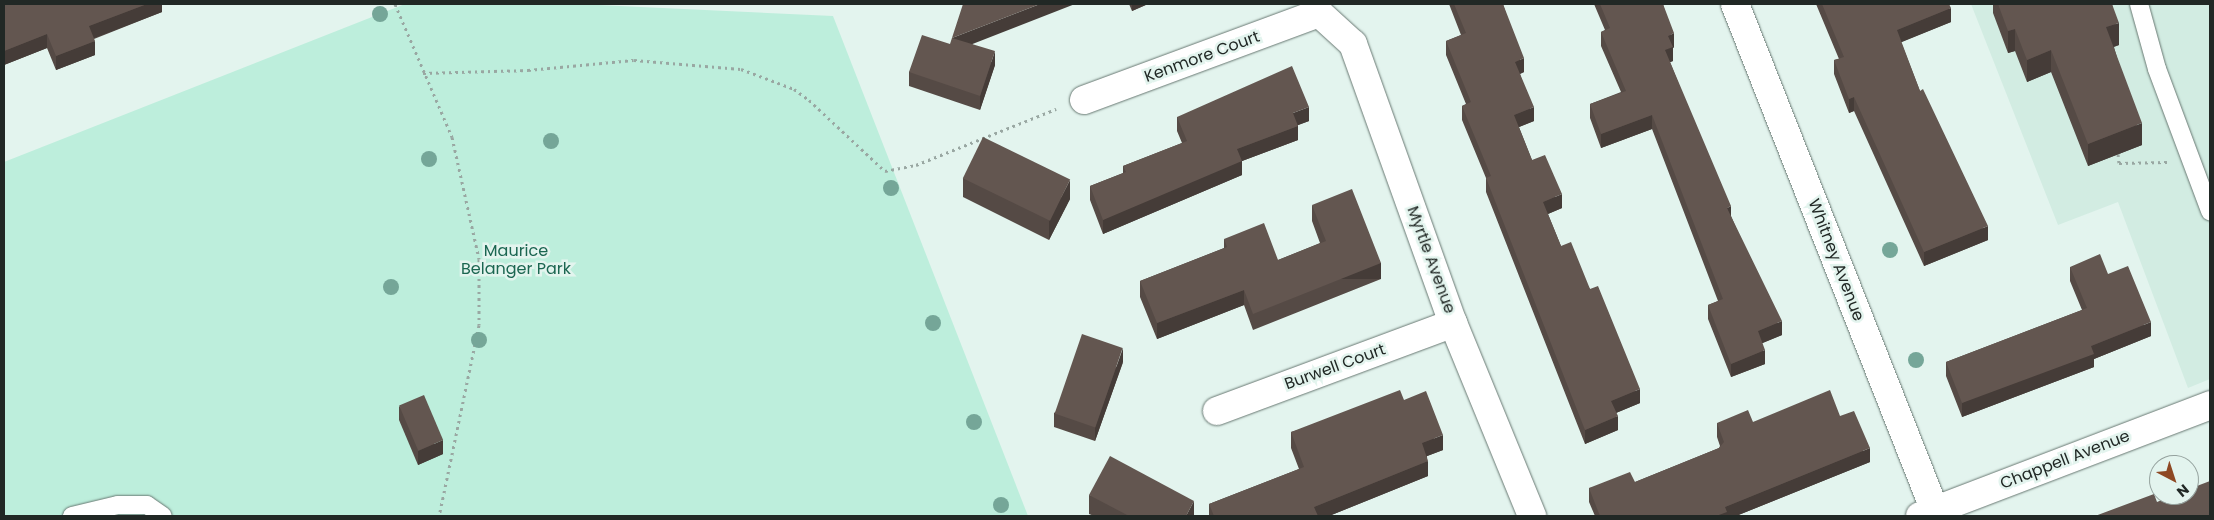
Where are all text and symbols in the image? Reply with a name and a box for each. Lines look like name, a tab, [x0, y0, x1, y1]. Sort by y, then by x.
street label: Kenmore Court	[1142, 27, 1262, 87]
street label: Whitney Avenue	[1804, 196, 1868, 324]
street label: Myrtle Avenue	[1403, 204, 1459, 316]
park label: Maurice Belanger Park	[461, 241, 571, 279]
street label: Burwell Court	[1282, 340, 1388, 394]
street label: Chappell Avenue	[1998, 426, 2132, 494]
north arrow	[2149, 455, 2199, 505]
text: N	[2173, 480, 2193, 502]

